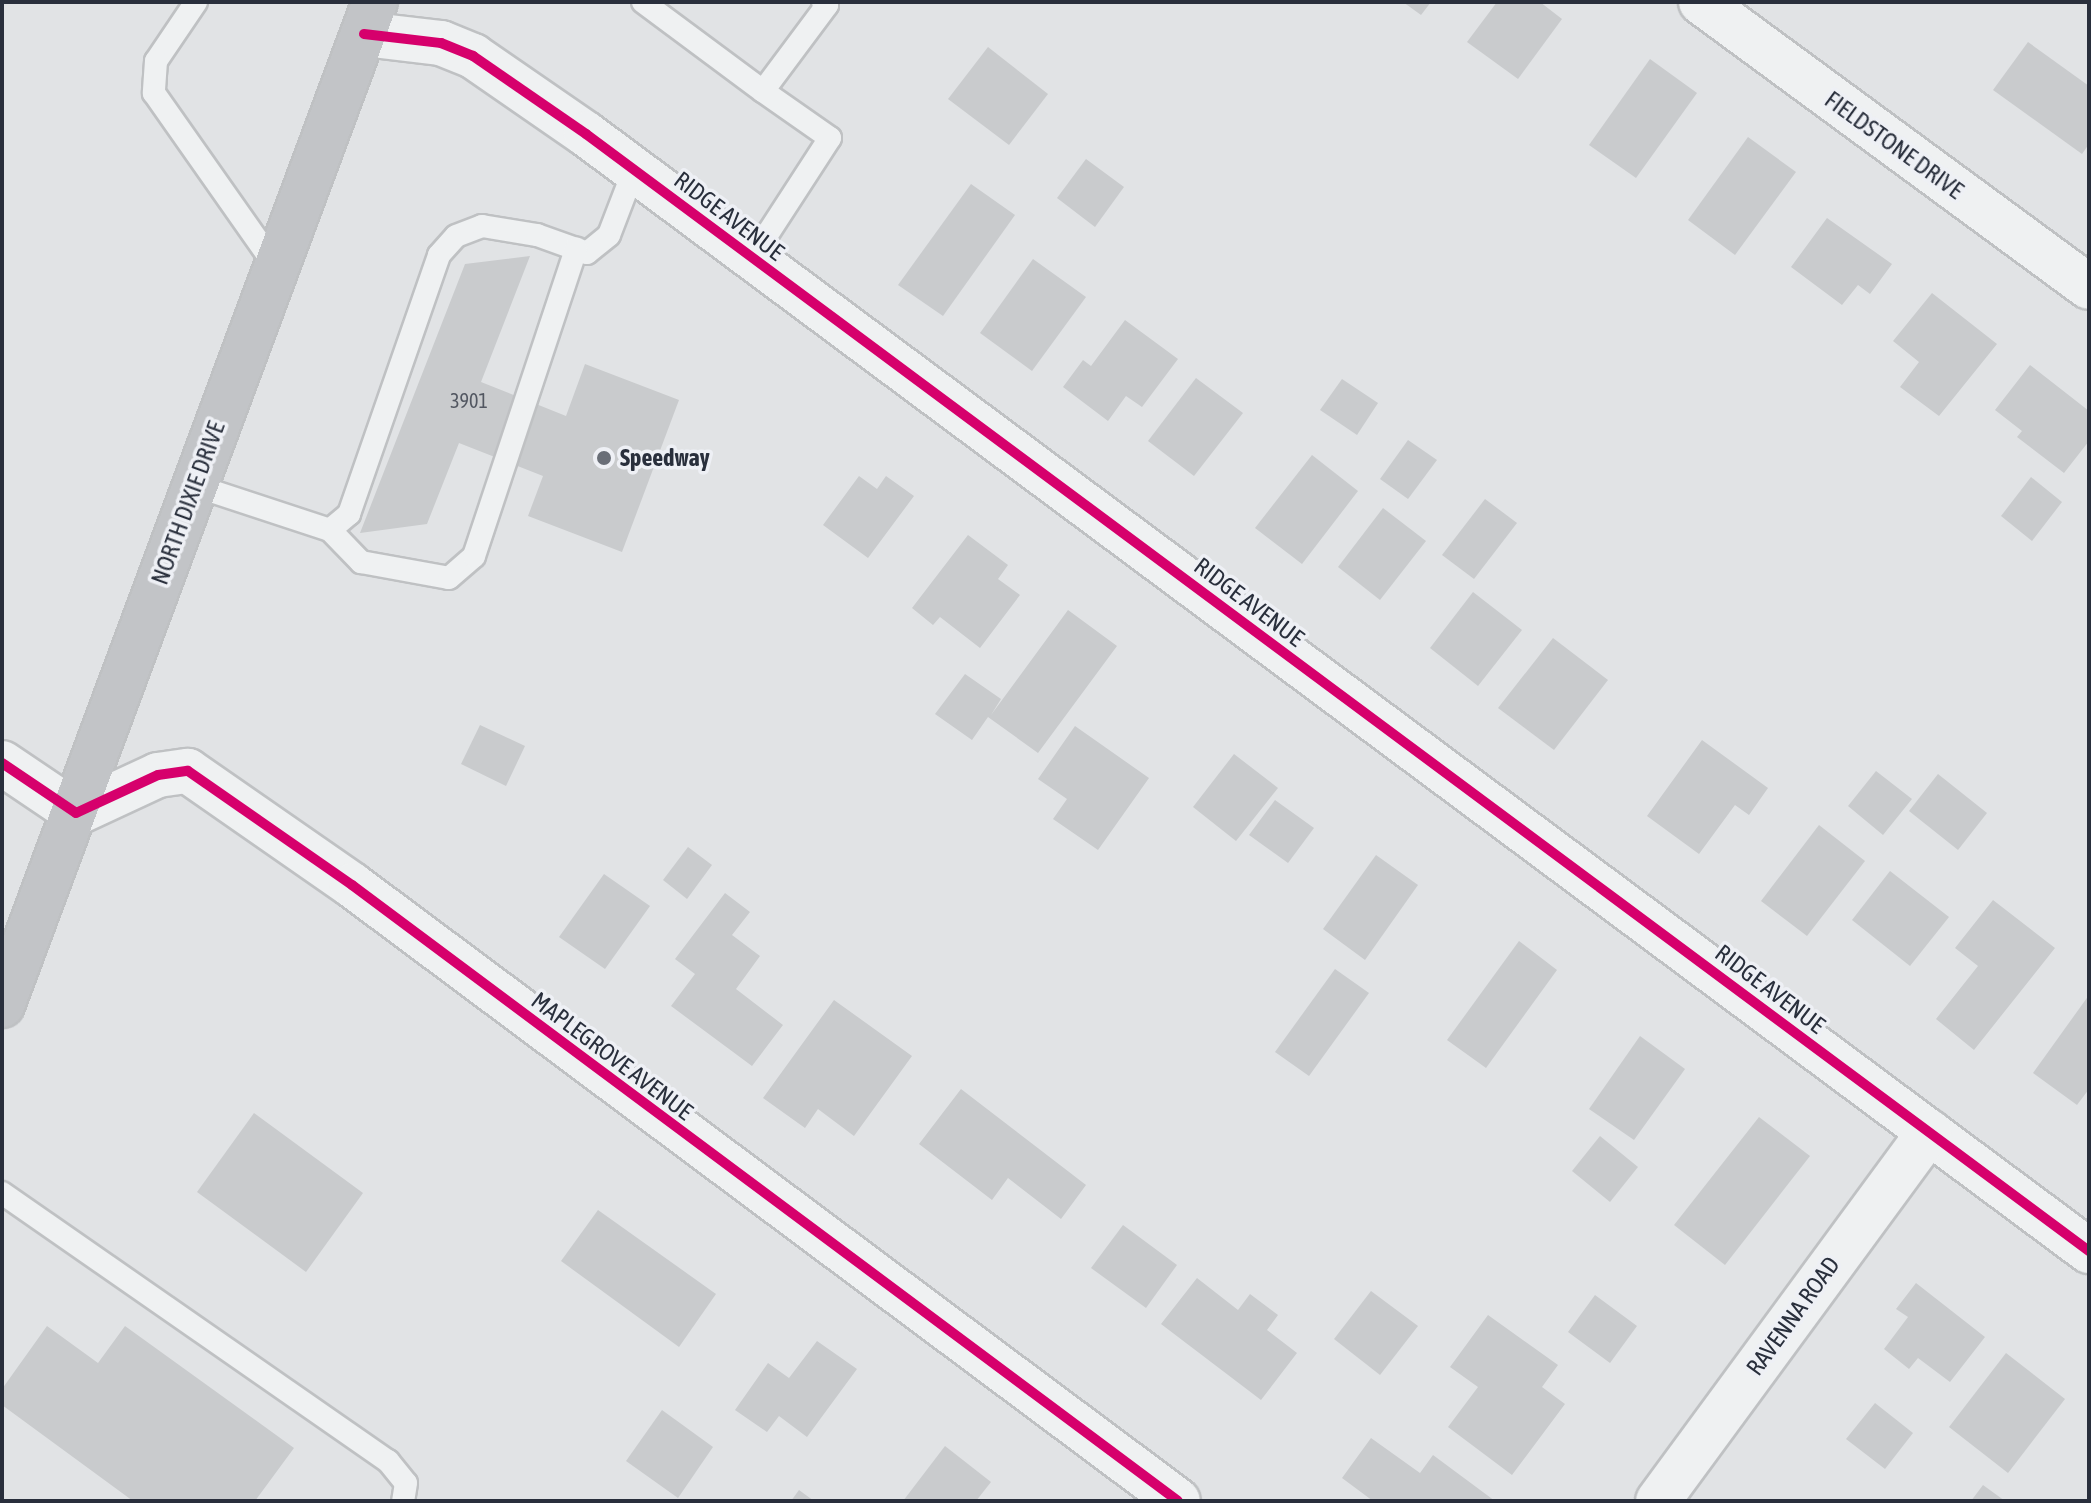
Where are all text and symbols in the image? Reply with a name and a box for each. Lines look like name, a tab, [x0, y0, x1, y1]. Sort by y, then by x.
street label: FIELDSTONE DRIVE	[1819, 85, 1969, 205]
street label: RIDGE AVENUE	[669, 166, 789, 266]
house number: 3901	[450, 388, 488, 412]
street label: NORTH DIXIE DRIVE	[145, 418, 231, 588]
place label: Speedway	[620, 444, 710, 472]
marker: Speedway	[595, 449, 613, 467]
street label: RIDGE AVENUE	[1189, 552, 1309, 652]
street label: RIDGE AVENUE	[1710, 939, 1830, 1039]
street label: MAPLEGROVE AVENUE	[526, 986, 698, 1126]
street label: RAVENNA ROAD	[1740, 1251, 1846, 1381]

